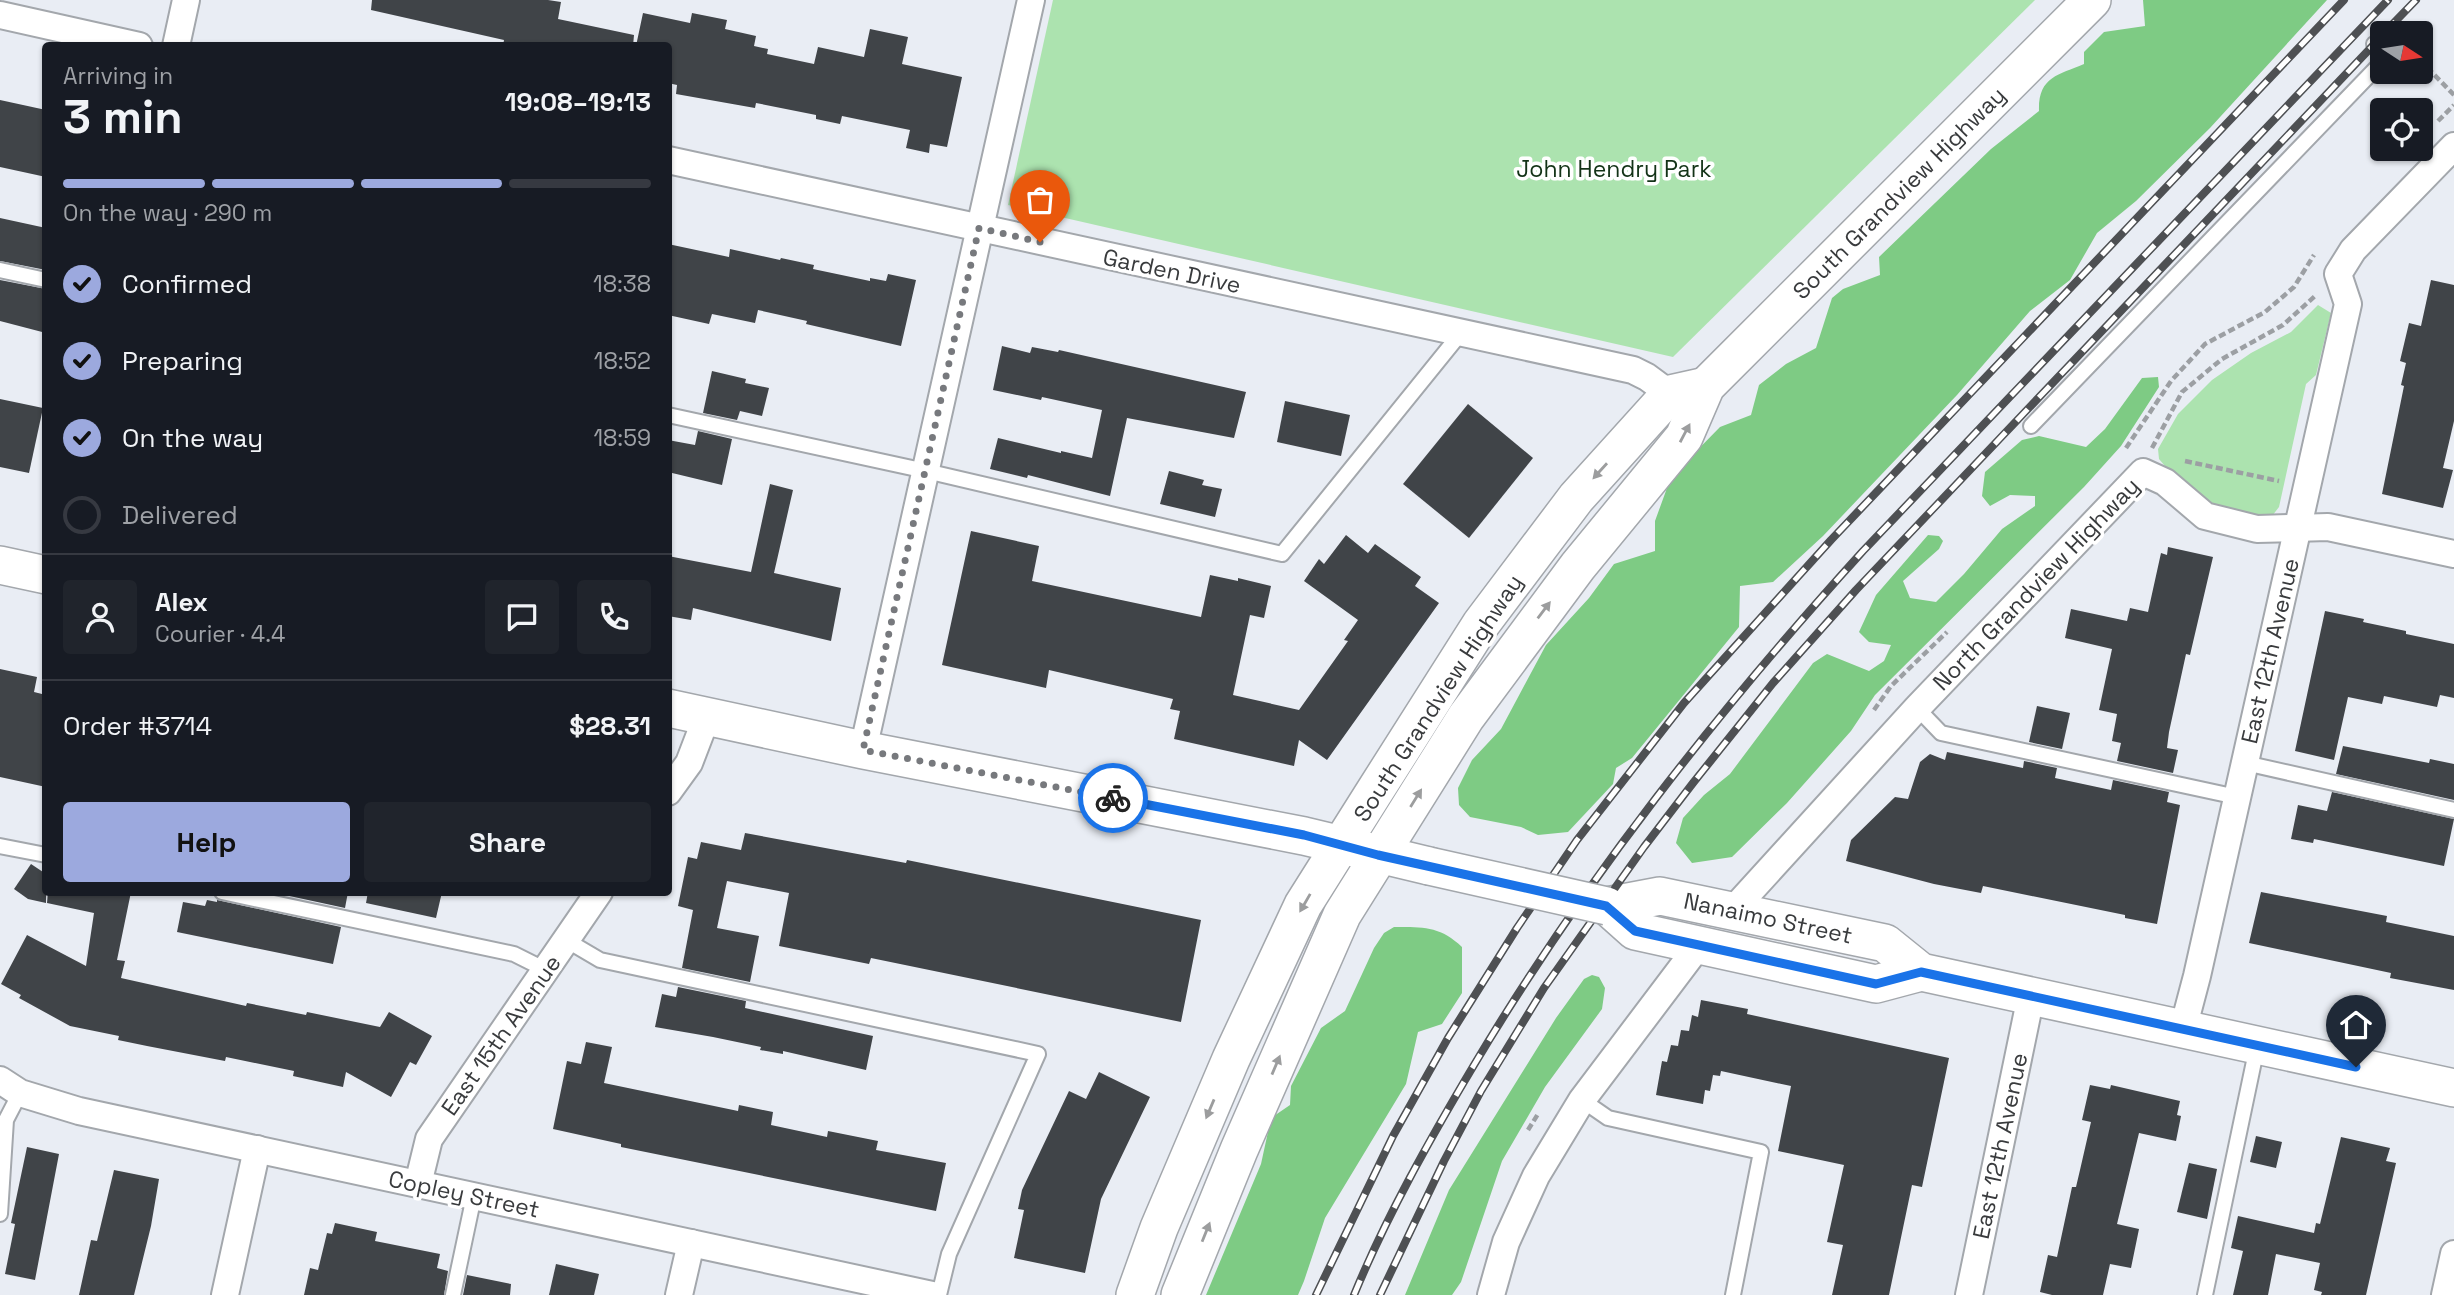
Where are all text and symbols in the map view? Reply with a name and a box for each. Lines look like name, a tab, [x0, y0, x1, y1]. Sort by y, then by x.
north arrow	[2370, 21, 2432, 84]
map controls	[2370, 21, 2433, 161]
text: Arriving in	[63, 61, 173, 91]
street label: South Grandview Highway	[1786, 80, 2012, 306]
text: 19:08–19:13	[505, 85, 651, 119]
text: 3 min	[63, 88, 183, 146]
button: locate	[2370, 98, 2433, 161]
park label: John Hendry Park	[1516, 154, 1712, 184]
pin	[1010, 170, 1070, 242]
icon: bag	[1021, 181, 1059, 219]
text: On the way · 290 m	[63, 198, 272, 228]
street label: Garden Drive	[1100, 242, 1244, 300]
icon: check	[63, 265, 101, 303]
text: Confirmed	[122, 267, 252, 301]
text: 18:38	[593, 269, 651, 299]
icon: check	[63, 342, 101, 380]
text: Preparing	[122, 344, 243, 378]
text: 18:52	[594, 346, 651, 376]
icon: check	[63, 419, 101, 457]
text: On the way	[122, 421, 263, 455]
one-way arrow	[1679, 422, 1691, 442]
text: 18:59	[593, 423, 651, 453]
one-way arrow	[1593, 463, 1608, 480]
street label: North Grandview Highway	[1926, 471, 2146, 697]
text: Delivered	[122, 498, 238, 532]
street label: East 12th Avenue	[2234, 555, 2306, 747]
street label: South Grandview Highway	[1347, 569, 1529, 827]
button: person	[63, 580, 137, 654]
button: chat	[485, 580, 559, 654]
button: phone	[577, 580, 651, 654]
text: Alex	[155, 585, 208, 619]
one-way arrow	[1536, 602, 1551, 620]
text: Courier · 4.4	[155, 619, 285, 649]
text: Order #3714	[63, 709, 212, 743]
text: $28.31	[569, 709, 651, 743]
courier	[1078, 763, 1148, 833]
icon: bike	[1094, 779, 1132, 817]
one-way arrow	[1409, 788, 1422, 808]
button: Help	[63, 802, 350, 882]
button: Share	[364, 802, 651, 882]
street label: Nanaimo Street	[1681, 885, 1855, 951]
one-way arrow	[1299, 893, 1311, 912]
street label: East 15th Avenue	[434, 949, 568, 1121]
pin	[2326, 995, 2386, 1067]
icon: home	[2337, 1006, 2375, 1044]
street label: East 12th Avenue	[1966, 1050, 2034, 1242]
one-way arrow	[1270, 1054, 1281, 1075]
one-way arrow	[1204, 1099, 1215, 1120]
street label: Copley Street	[386, 1163, 542, 1225]
one-way arrow	[1201, 1221, 1212, 1242]

